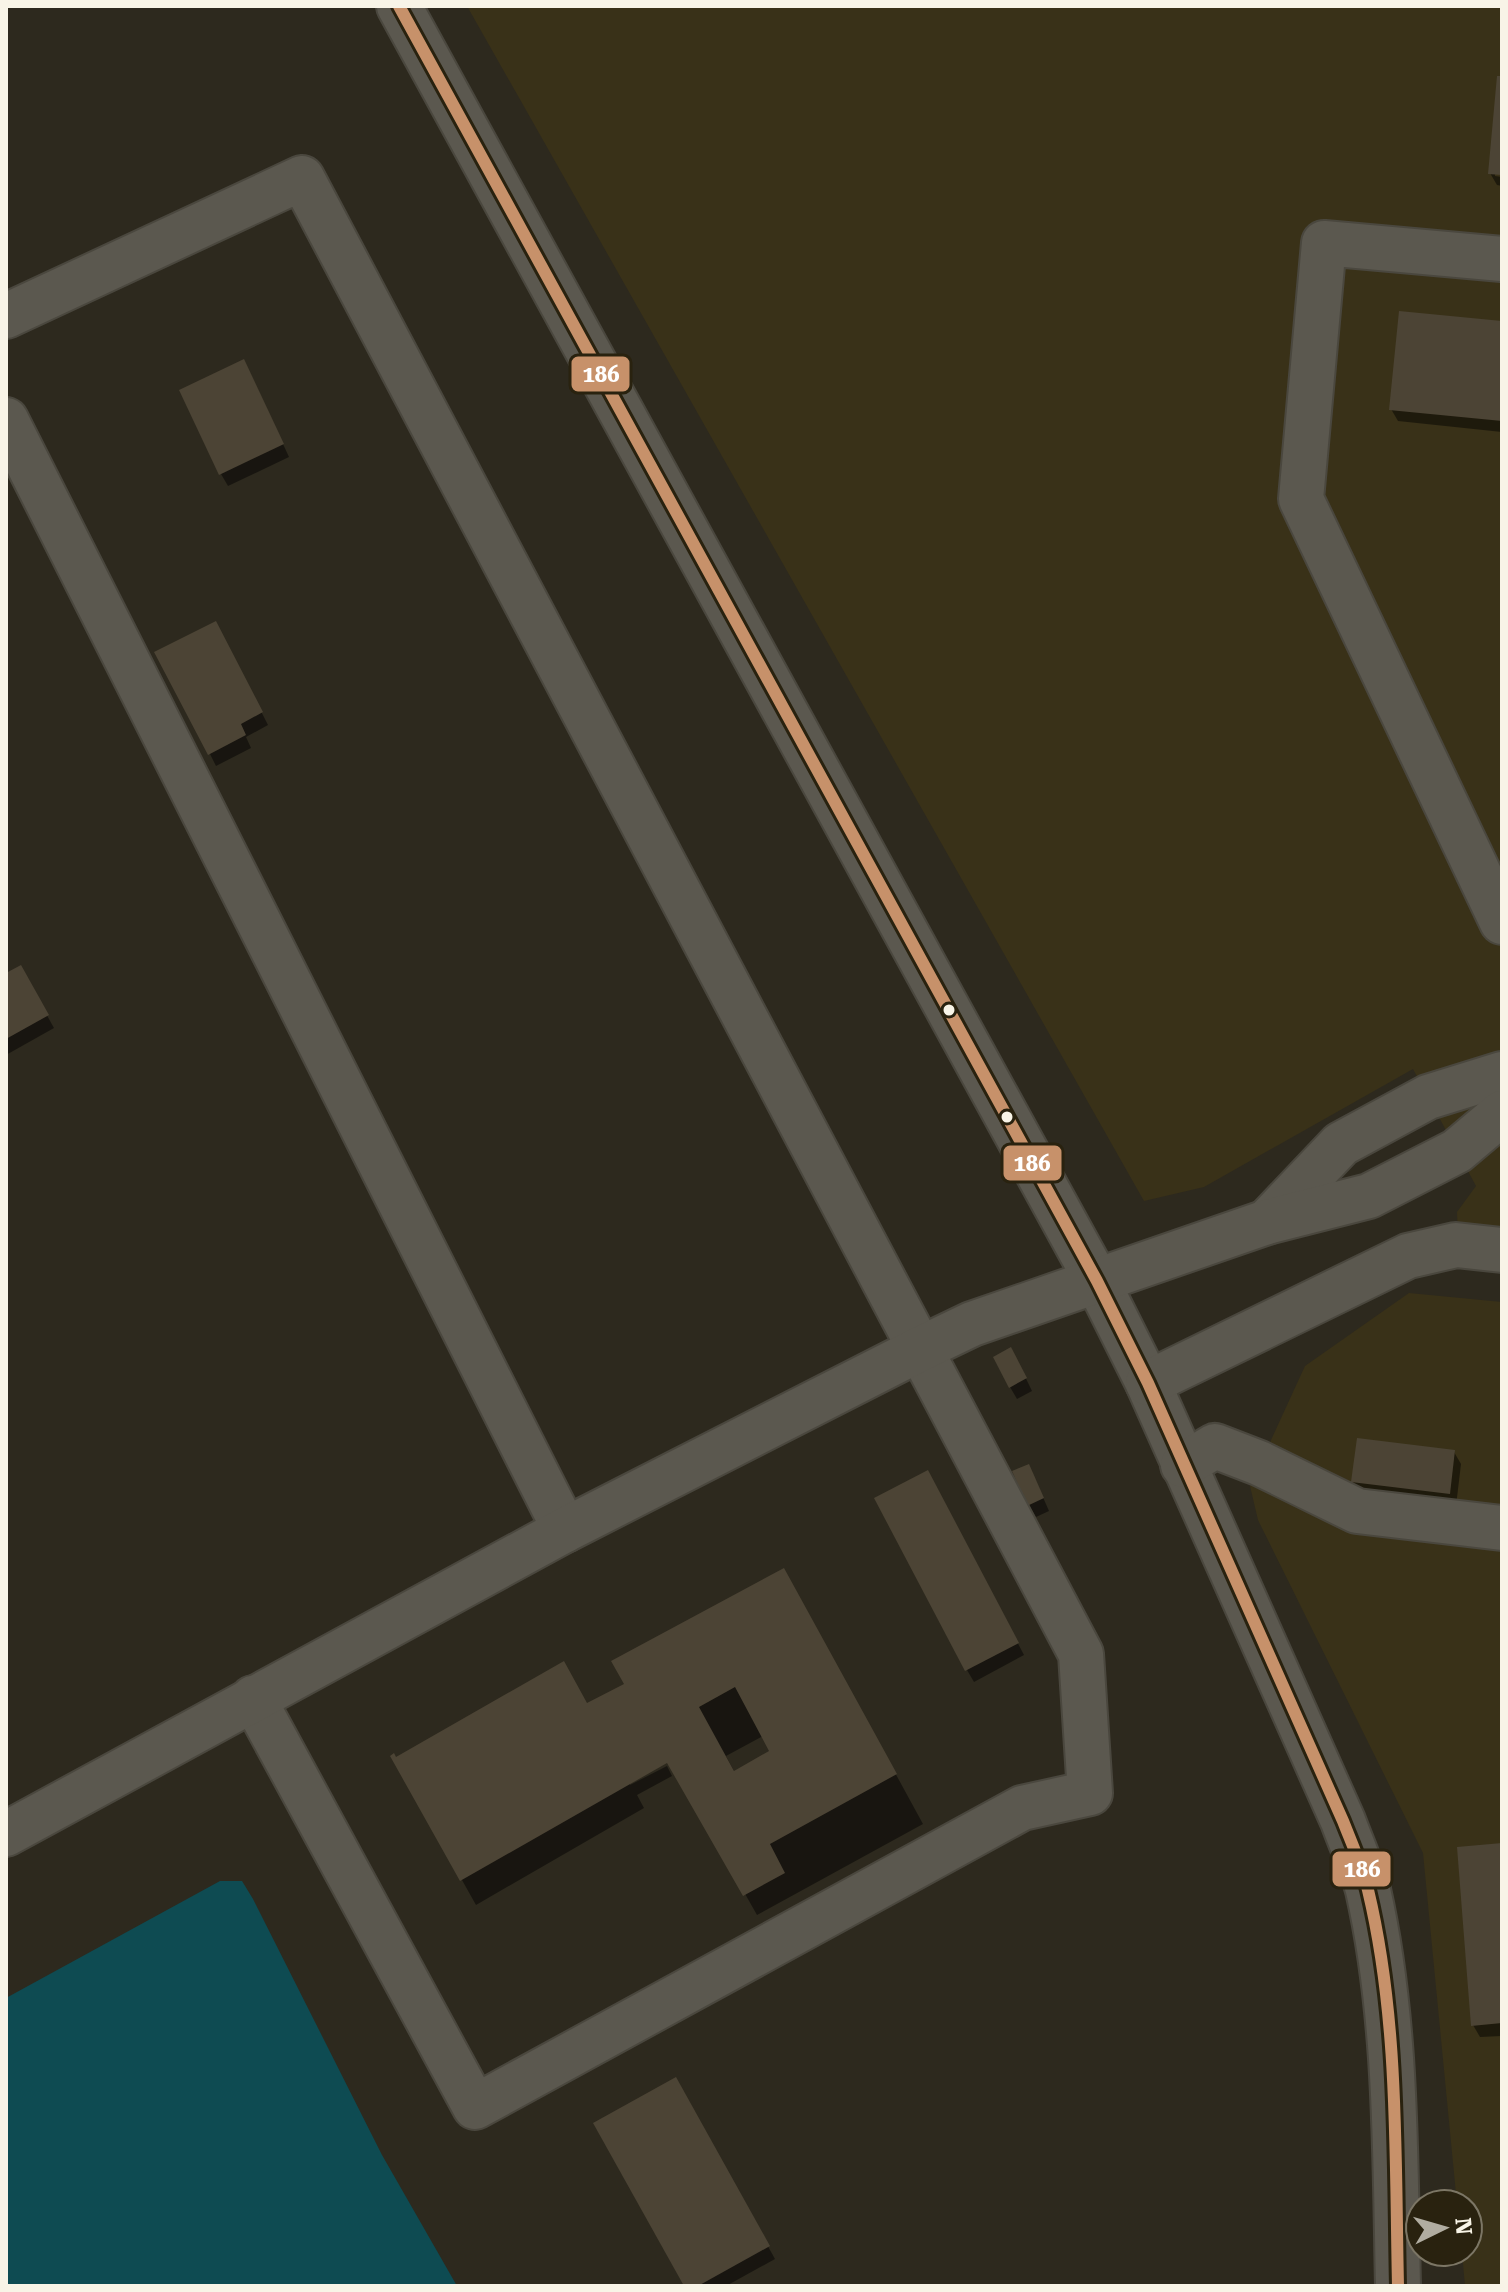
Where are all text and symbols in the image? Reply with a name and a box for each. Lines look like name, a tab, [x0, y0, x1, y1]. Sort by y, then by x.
line badge: 186	[570, 355, 631, 393]
text: 186	[583, 362, 619, 387]
unlabelled marker	[941, 1002, 957, 1018]
unlabelled marker	[999, 1109, 1015, 1125]
line badge: 186	[1002, 1144, 1063, 1182]
text: 186	[1014, 1151, 1050, 1176]
line badge: 186	[1331, 1850, 1392, 1888]
text: 186	[1344, 1857, 1380, 1882]
north arrow	[1404, 2188, 1484, 2268]
text: N	[1450, 2217, 1477, 2236]

